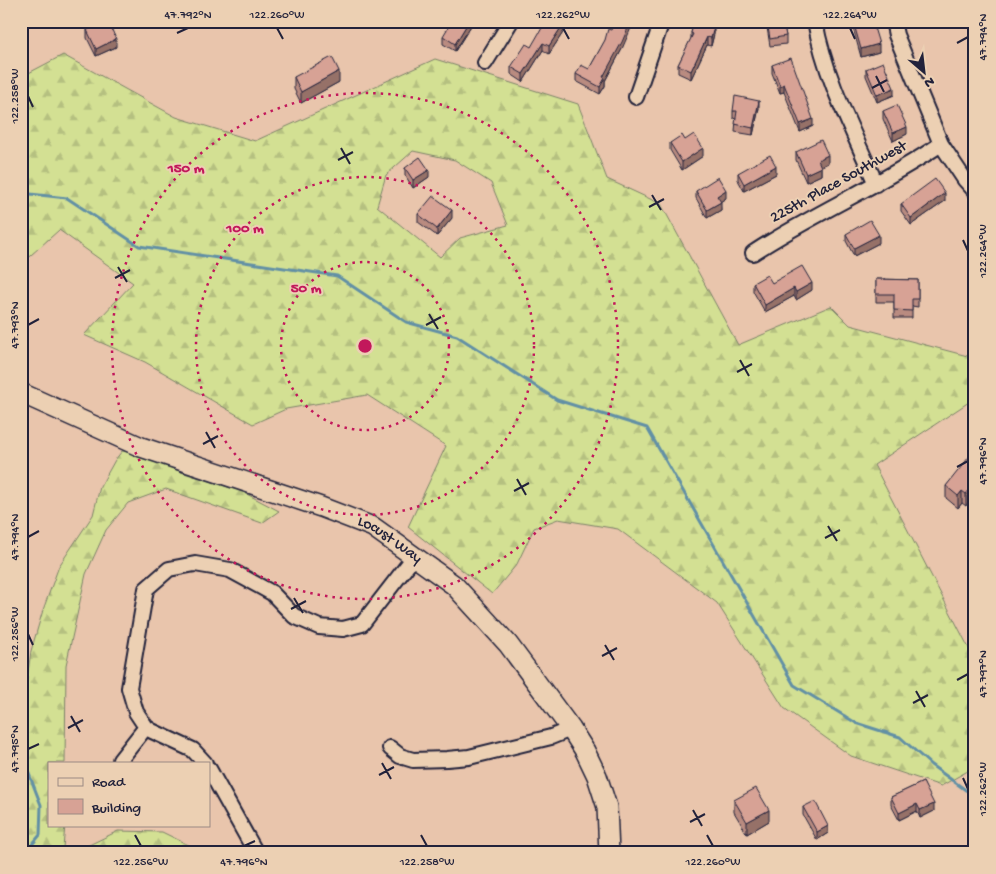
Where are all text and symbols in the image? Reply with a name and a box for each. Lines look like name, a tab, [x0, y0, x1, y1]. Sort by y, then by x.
text: 47.792°N	[164, 9, 212, 23]
text: 122.260°W	[249, 9, 304, 23]
text: 122.262°W	[535, 9, 590, 23]
text: 122.264°W	[822, 9, 877, 23]
text: 47.794°N	[977, 13, 991, 60]
north arrow	[898, 48, 948, 98]
text: 122.258°W	[9, 69, 23, 124]
text: N	[921, 72, 937, 91]
street label: 225th Place Southwest	[767, 137, 912, 228]
text: 150 m	[167, 160, 205, 178]
text: 100 m	[225, 220, 264, 238]
text: 122.264°W	[977, 224, 991, 279]
text: 50 m	[291, 280, 322, 298]
text: 47.793°N	[9, 301, 23, 349]
centre of rings	[356, 337, 374, 355]
text: 47.796°N	[977, 437, 991, 485]
street label: Locust Way	[355, 512, 426, 568]
text: 47.794°N	[9, 513, 23, 560]
text: 122.256°W	[9, 607, 23, 662]
text: 47.797°N	[977, 650, 991, 698]
text: 47.795°N	[9, 725, 23, 773]
legend	[48, 762, 210, 826]
text: 122.262°W	[977, 762, 991, 817]
text: Road	[92, 774, 126, 792]
text: Building	[91, 800, 141, 818]
text: 122.256°W	[113, 856, 168, 870]
text: 47.796°N	[220, 856, 268, 870]
text: 122.258°W	[399, 856, 454, 870]
text: 122.260°W	[685, 856, 740, 870]

